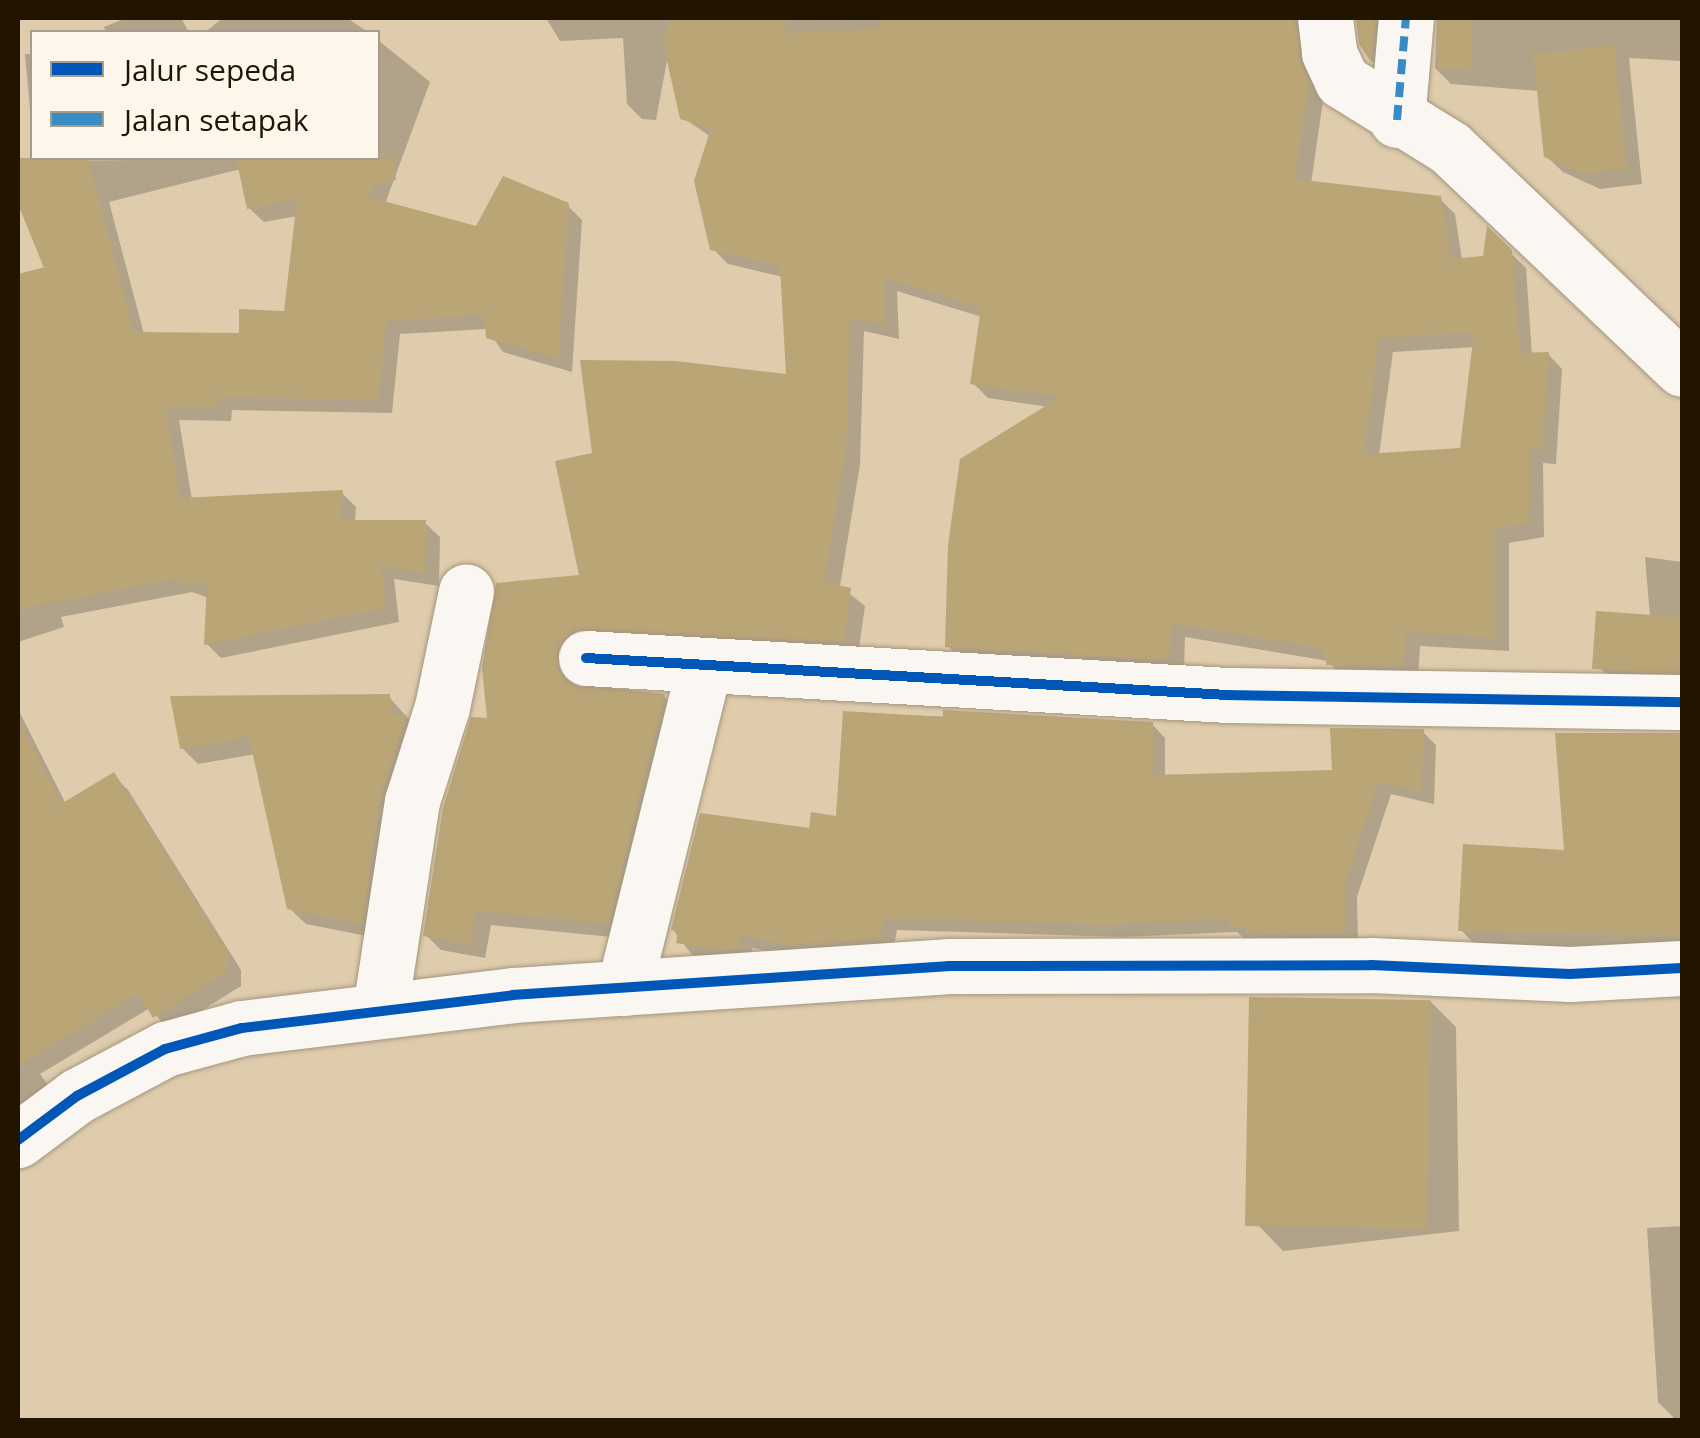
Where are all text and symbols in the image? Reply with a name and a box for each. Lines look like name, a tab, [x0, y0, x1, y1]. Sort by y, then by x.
legend	[30, 30, 380, 160]
text: Jalur sepeda	[124, 49, 296, 90]
text: Jalan setapak	[124, 99, 308, 140]

